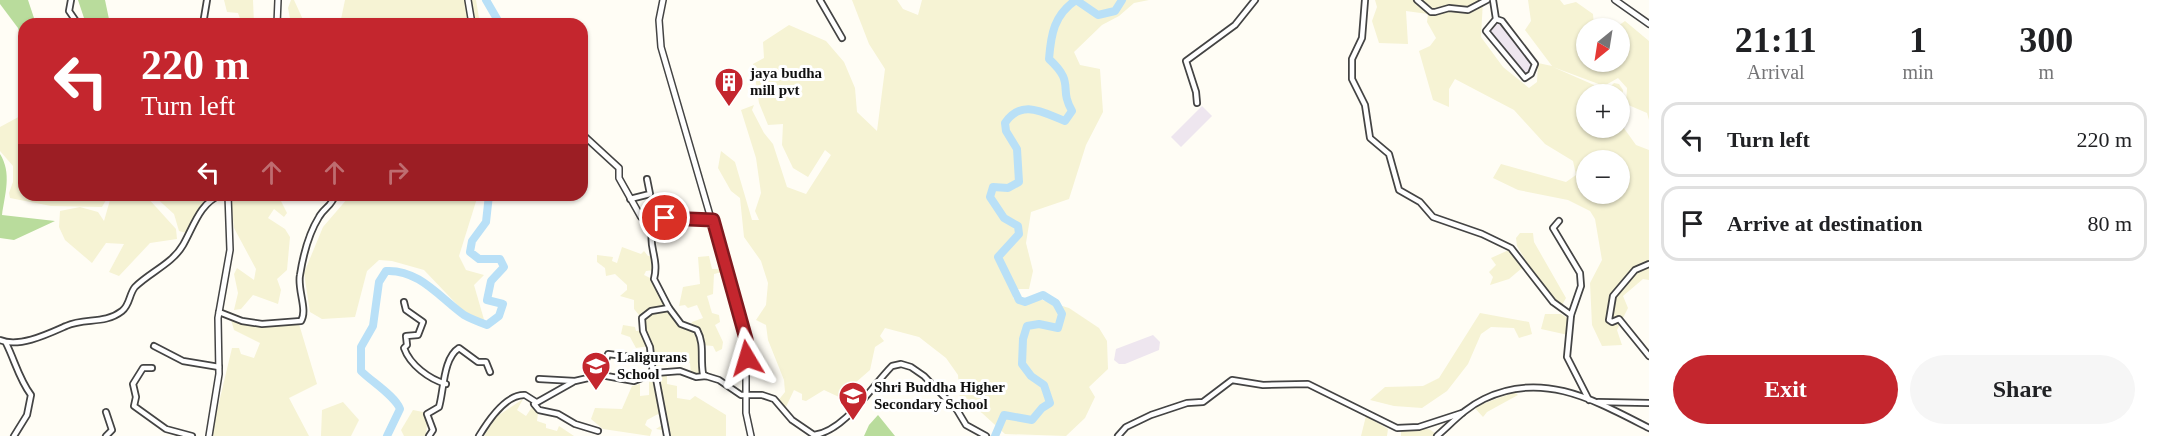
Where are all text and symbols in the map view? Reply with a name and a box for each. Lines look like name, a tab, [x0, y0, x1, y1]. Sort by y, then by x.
north arrow	[1576, 18, 1630, 72]
map controls	[1576, 18, 1630, 204]
text: 21:11	[1735, 20, 1817, 60]
text: 1	[1909, 20, 1927, 60]
text: 300	[2019, 20, 2073, 60]
icon: left	[42, 42, 120, 120]
text: 220 m	[141, 42, 250, 88]
text: Arrival	[1747, 61, 1805, 83]
text: min	[1902, 61, 1934, 83]
text: m	[2038, 61, 2054, 83]
place label: jaya budha mill pvt	[749, 65, 823, 98]
building icon: jaya budha mill pvt	[713, 66, 745, 108]
button: +	[1576, 84, 1630, 138]
text: Turn left	[141, 91, 235, 121]
icon: left	[1676, 123, 1709, 156]
text: Turn left	[1727, 127, 1810, 152]
text: 220 m	[2076, 127, 2132, 152]
button: −	[1576, 150, 1630, 204]
icon: left	[192, 156, 225, 189]
icon: ahead	[255, 156, 288, 189]
icon: ahead	[318, 156, 351, 189]
icon: right	[381, 156, 414, 189]
pin	[639, 192, 690, 243]
icon: arrive	[648, 201, 681, 234]
icon: arrive	[1676, 207, 1709, 240]
text: Arrive at destination	[1727, 211, 1923, 236]
text: 80 m	[2087, 211, 2132, 236]
position arrow	[715, 326, 779, 390]
place label: Laligurans School	[617, 349, 687, 382]
school or university icon: Laligurans School	[580, 350, 612, 392]
button: Exit	[1673, 355, 1898, 424]
button: Share	[1910, 355, 2135, 424]
place label: Shri Buddha Higher Secondary School	[874, 379, 1005, 412]
school or university icon: Shri Buddha Higher Secondary School	[837, 380, 869, 422]

